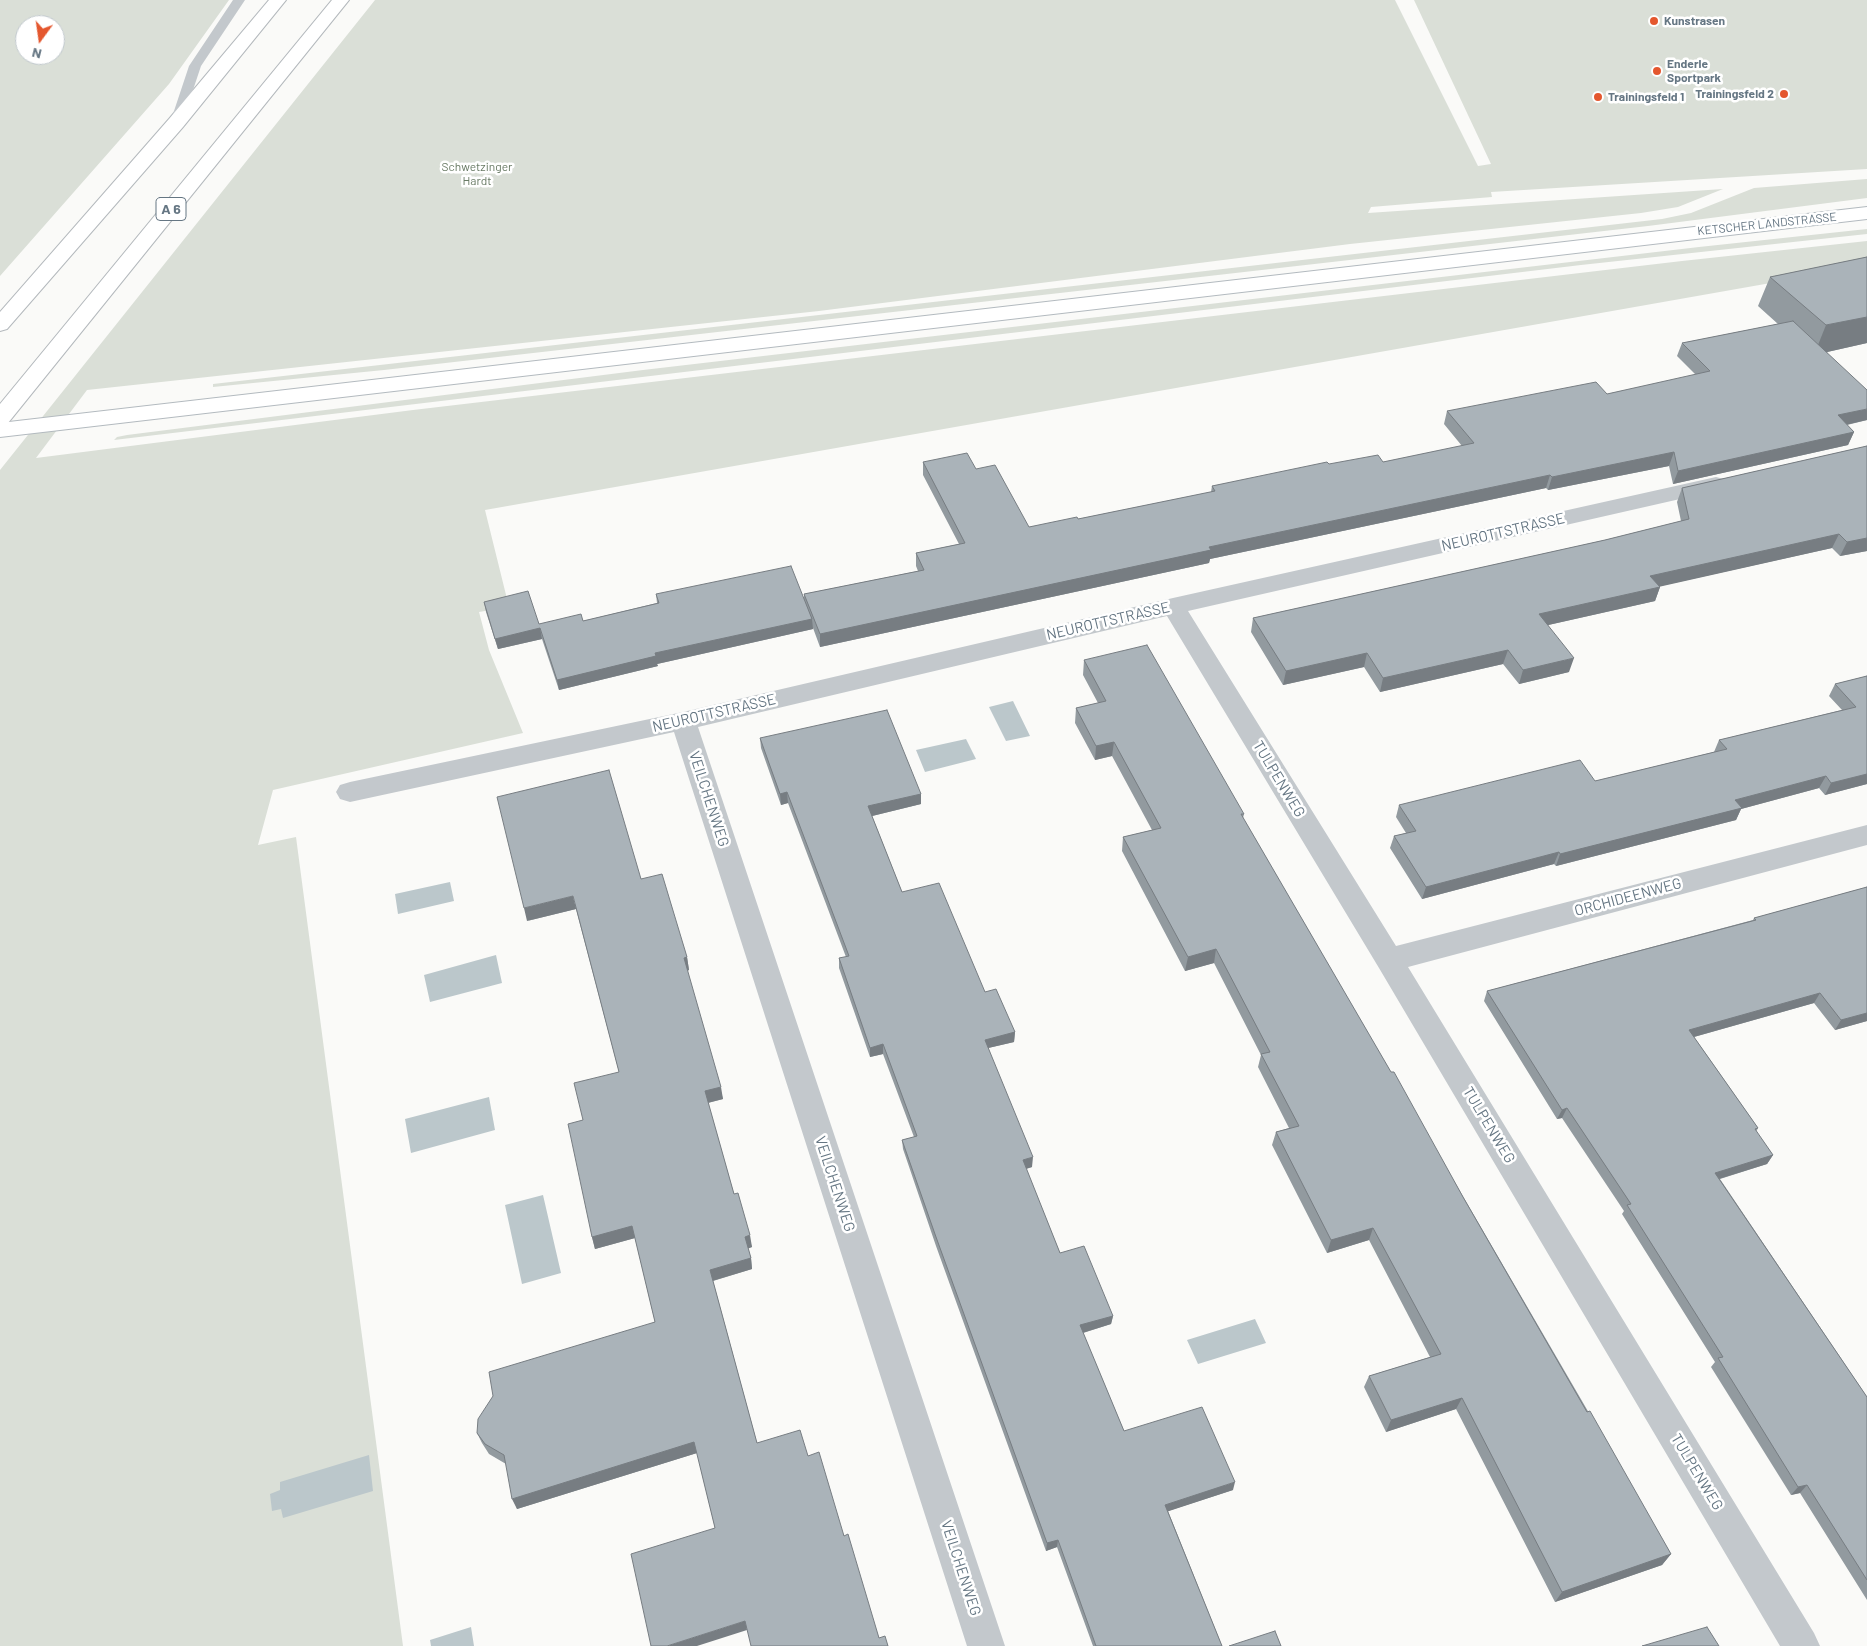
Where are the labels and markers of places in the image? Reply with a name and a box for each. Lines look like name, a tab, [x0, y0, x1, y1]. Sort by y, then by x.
place label: Kunstrasen	[1664, 14, 1725, 28]
marker: Kunstrasen	[1648, 15, 1660, 27]
place label: Enderle Sportpark	[1667, 57, 1721, 85]
marker: Enderle Sportpark	[1651, 65, 1663, 77]
place label: Trainingsfeld 2	[1695, 87, 1774, 101]
marker: Trainingsfeld 2	[1778, 88, 1790, 100]
place label: Trainingsfeld 1	[1608, 90, 1684, 104]
marker: Trainingsfeld 1	[1592, 91, 1604, 103]

